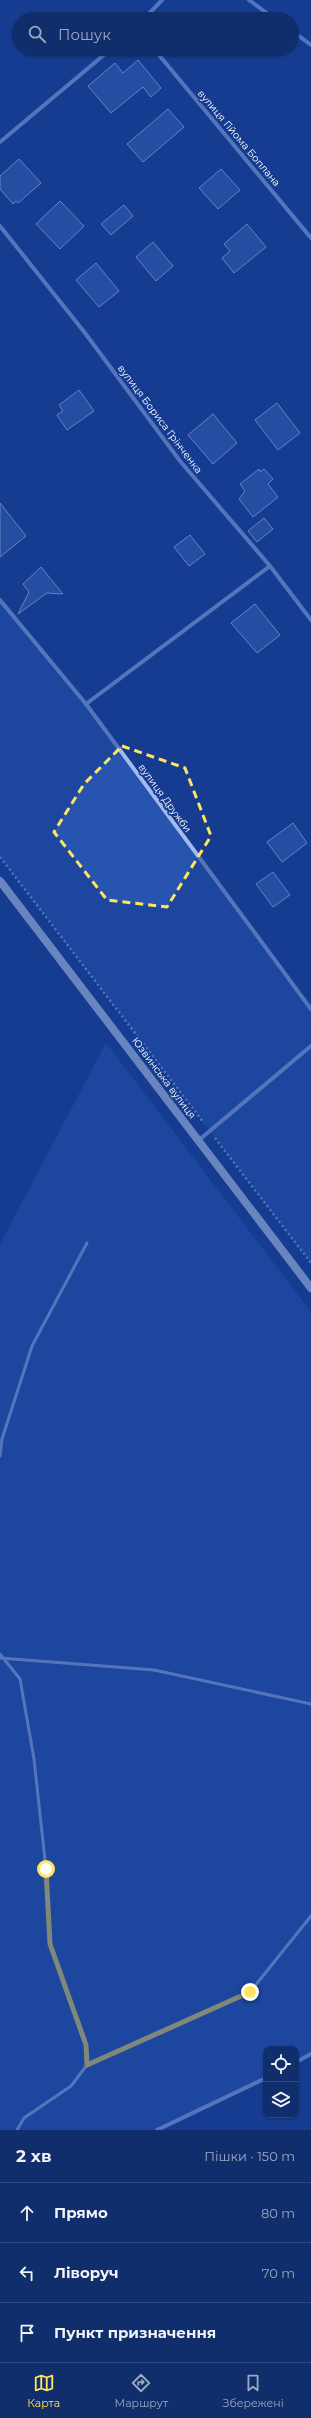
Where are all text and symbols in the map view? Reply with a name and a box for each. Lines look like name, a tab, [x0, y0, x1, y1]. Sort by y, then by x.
search box	[12, 12, 299, 56]
icon: search	[26, 23, 48, 45]
text: Пошук	[58, 25, 111, 44]
street label: вулиця Гійома Боплана	[195, 87, 283, 189]
street label: вулиця Бориса Грінченка	[115, 362, 205, 476]
street label: вулиця Дружби	[136, 761, 194, 835]
street label: Юзвинська вулиця	[129, 1035, 199, 1121]
route start	[37, 1860, 55, 1878]
route end	[241, 1983, 259, 2001]
map controls	[263, 2046, 299, 2118]
button: locate	[263, 2046, 299, 2082]
button: layers	[263, 2082, 299, 2118]
text: 2 хв	[16, 2146, 51, 2166]
text: Пішки · 150 m	[204, 2148, 295, 2164]
icon: ahead	[16, 2202, 38, 2224]
text: Прямо	[54, 2203, 108, 2222]
text: 80 m	[261, 2205, 295, 2221]
icon: left	[16, 2262, 38, 2284]
text: Ліворуч	[54, 2263, 119, 2282]
text: 70 m	[262, 2265, 295, 2281]
icon: arrive	[16, 2322, 38, 2344]
text: Пункт призначення	[54, 2323, 216, 2342]
tab: Карта	[27, 2372, 60, 2410]
tab: Маршрут	[115, 2372, 168, 2410]
tab: Збережені	[223, 2372, 284, 2410]

